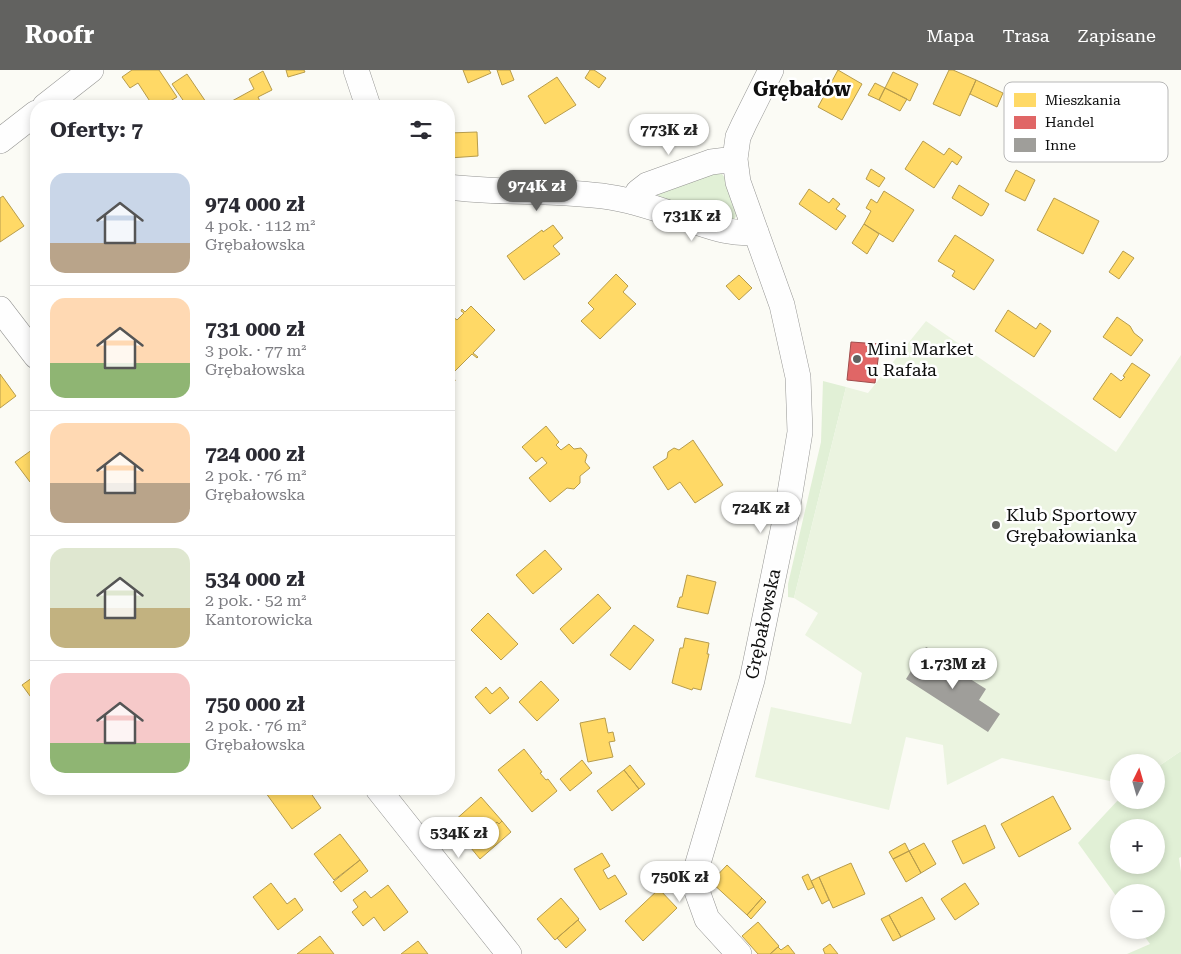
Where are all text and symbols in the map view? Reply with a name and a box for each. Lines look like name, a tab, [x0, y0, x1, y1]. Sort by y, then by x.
text: Roofr	[25, 21, 94, 49]
text: Mapa	[926, 25, 974, 46]
text: Trasa	[1002, 25, 1050, 46]
text: Zapisane	[1078, 25, 1156, 46]
district label: Grębałów	[753, 77, 852, 101]
legend	[1004, 82, 1168, 162]
text: Mieszkania	[1045, 92, 1121, 108]
pin: 773K zł	[623, 114, 715, 156]
text: Handel	[1045, 114, 1095, 130]
icon: filters	[407, 116, 435, 144]
text: Oferty: 7	[50, 118, 143, 142]
text: 773K zł	[640, 120, 698, 139]
text: Inne	[1045, 137, 1076, 153]
pin: 974K zł	[491, 170, 583, 212]
text: 974K zł	[508, 176, 566, 195]
text: 974 000 zł	[205, 192, 305, 216]
icon: home	[90, 193, 150, 253]
pin: 731K zł	[646, 200, 738, 242]
text: 731K zł	[663, 206, 721, 225]
text: 4 pok. · 112 m²	[205, 216, 315, 235]
text: Grębałowska	[205, 235, 305, 254]
text: 731 000 zł	[205, 317, 305, 341]
icon: home	[90, 318, 150, 378]
place label: Mini Market u Rafała	[867, 338, 974, 380]
text: 3 pok. · 77 m²	[205, 341, 306, 360]
marker: Mini Market u Rafała	[851, 353, 863, 365]
text: Grębałowska	[205, 360, 305, 379]
text: 724 000 zł	[205, 442, 305, 466]
icon: home	[90, 443, 150, 503]
text: 2 pok. · 76 m²	[205, 466, 306, 485]
text: Grębałowska	[205, 485, 305, 504]
pin: 724K zł	[715, 492, 807, 534]
text: 724K zł	[732, 498, 790, 517]
place label: Klub Sportowy Grębałowianka	[1006, 504, 1137, 546]
marker: Klub Sportowy Grębałowianka	[990, 519, 1002, 531]
street label: Grębałowska	[741, 566, 785, 681]
text: 534 000 zł	[205, 567, 305, 591]
icon: home	[90, 568, 150, 628]
text: 2 pok. · 52 m²	[205, 591, 306, 610]
text: Kantorowicka	[205, 610, 313, 629]
pin: 1.73M zł	[901, 648, 1005, 690]
text: 1.73M zł	[920, 654, 986, 673]
text: 750 000 zł	[205, 692, 305, 716]
icon: home	[90, 693, 150, 753]
text: 2 pok. · 76 m²	[205, 716, 306, 735]
text: Grębałowska	[205, 735, 305, 754]
north arrow	[1110, 754, 1165, 809]
map controls	[1110, 754, 1165, 939]
pin: 534K zł	[413, 816, 505, 859]
button: +	[1110, 819, 1165, 874]
text: 534K zł	[430, 823, 488, 842]
pin: 750K zł	[634, 860, 726, 903]
text: 750K zł	[651, 867, 709, 886]
button: −	[1110, 884, 1165, 939]

